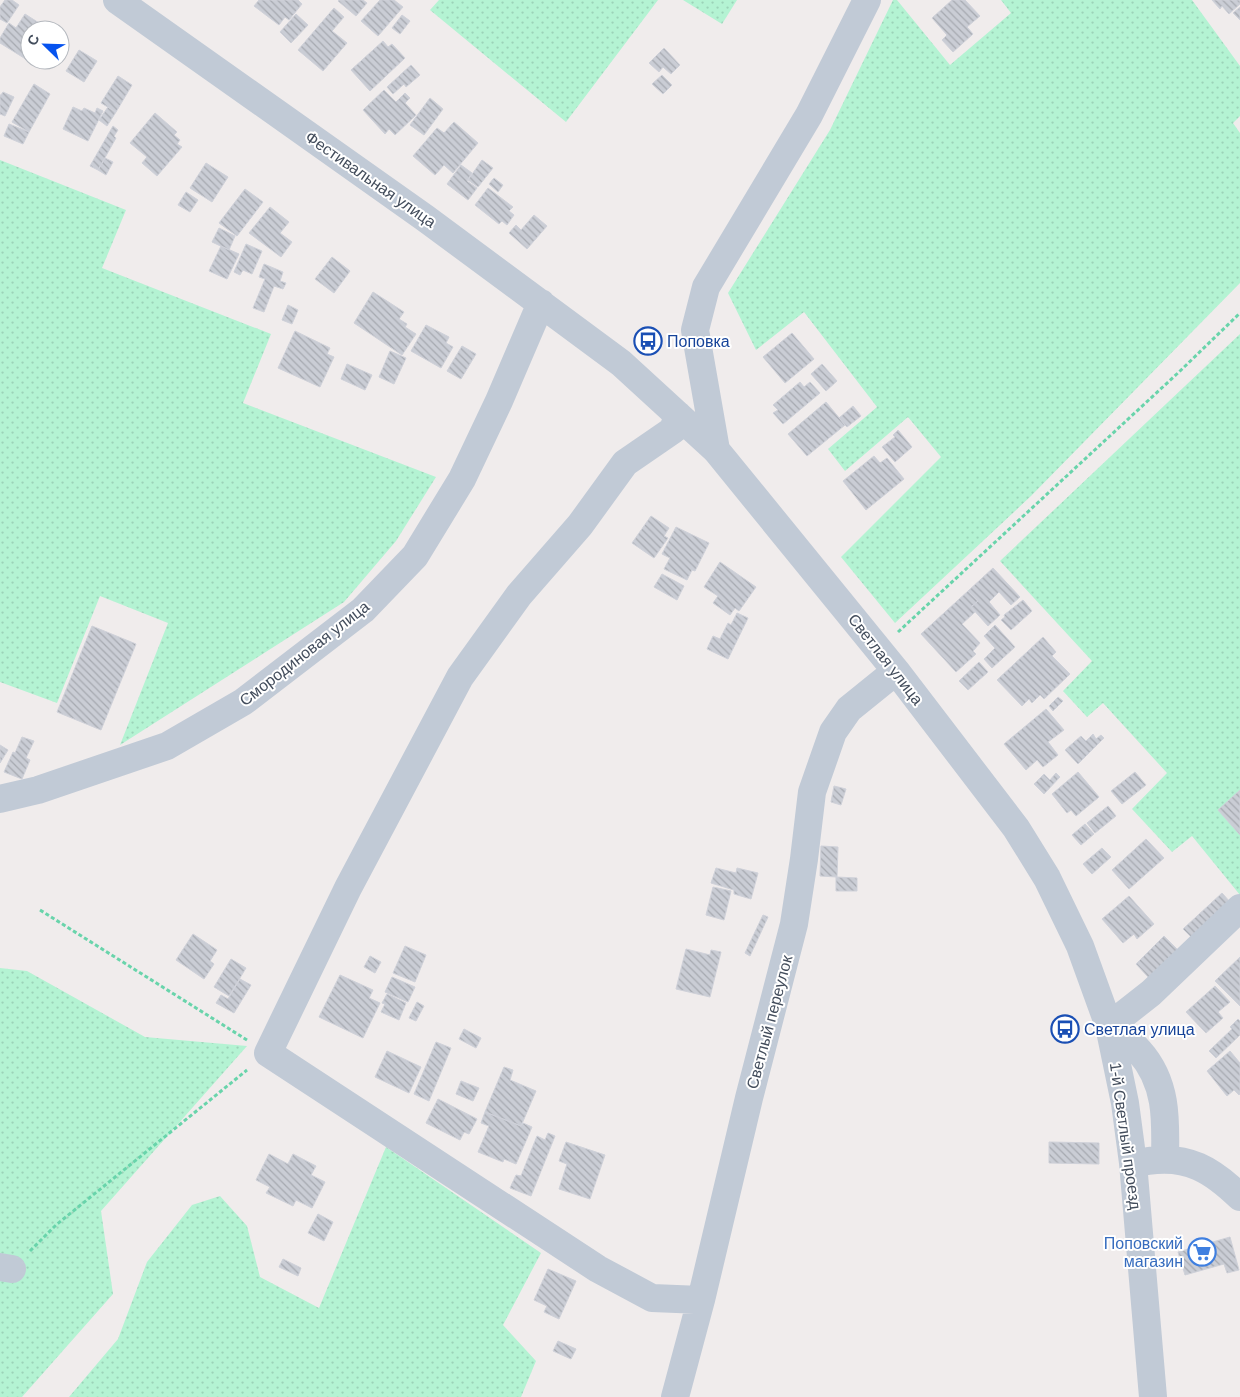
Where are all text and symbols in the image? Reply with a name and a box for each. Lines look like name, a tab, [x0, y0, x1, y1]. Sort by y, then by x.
north arrow	[20, 20, 70, 70]
text: С	[24, 32, 42, 48]
street label: Фестивальная улица	[302, 128, 439, 231]
bus stop icon: Поповка	[633, 326, 663, 356]
place label: Поповка	[667, 333, 730, 350]
street label: Смородиновая улица	[236, 598, 372, 709]
street label: Светлая улица	[845, 611, 926, 708]
street label: Светлый переулок	[743, 952, 796, 1091]
bus stop icon: Светлая улица	[1050, 1014, 1080, 1044]
place label: Светлая улица	[1084, 1021, 1195, 1038]
street label: 1-й Светлый проезд	[1107, 1061, 1144, 1211]
place label: Поповский магазин	[1104, 1235, 1183, 1270]
supermarket icon: Поповский магазин	[1187, 1237, 1217, 1267]

